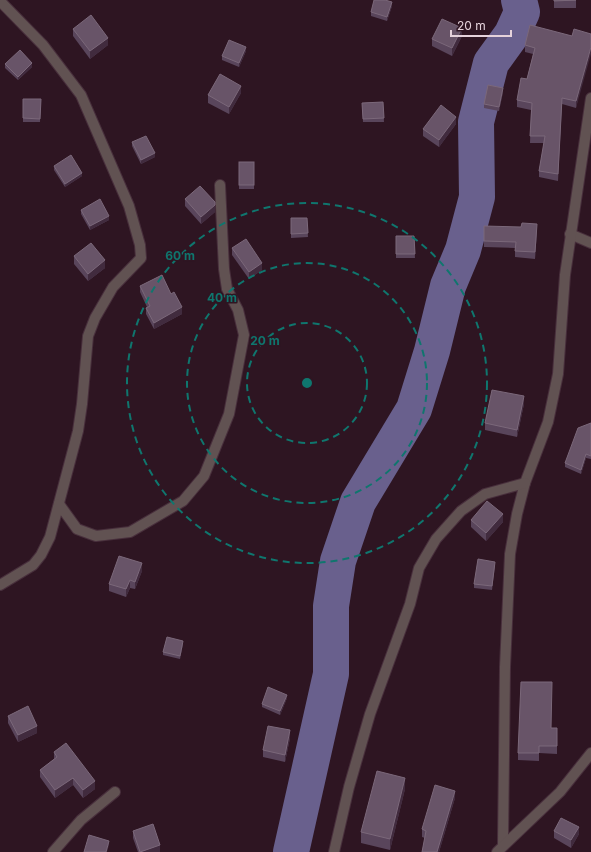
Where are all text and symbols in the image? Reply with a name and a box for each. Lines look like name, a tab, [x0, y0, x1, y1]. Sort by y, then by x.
scale bar	[451, 12, 511, 38]
text: 20 m	[457, 18, 486, 33]
text: 60 m	[165, 248, 195, 263]
text: 40 m	[207, 290, 237, 305]
text: 20 m	[250, 333, 280, 348]
centre of rings	[300, 376, 314, 390]

